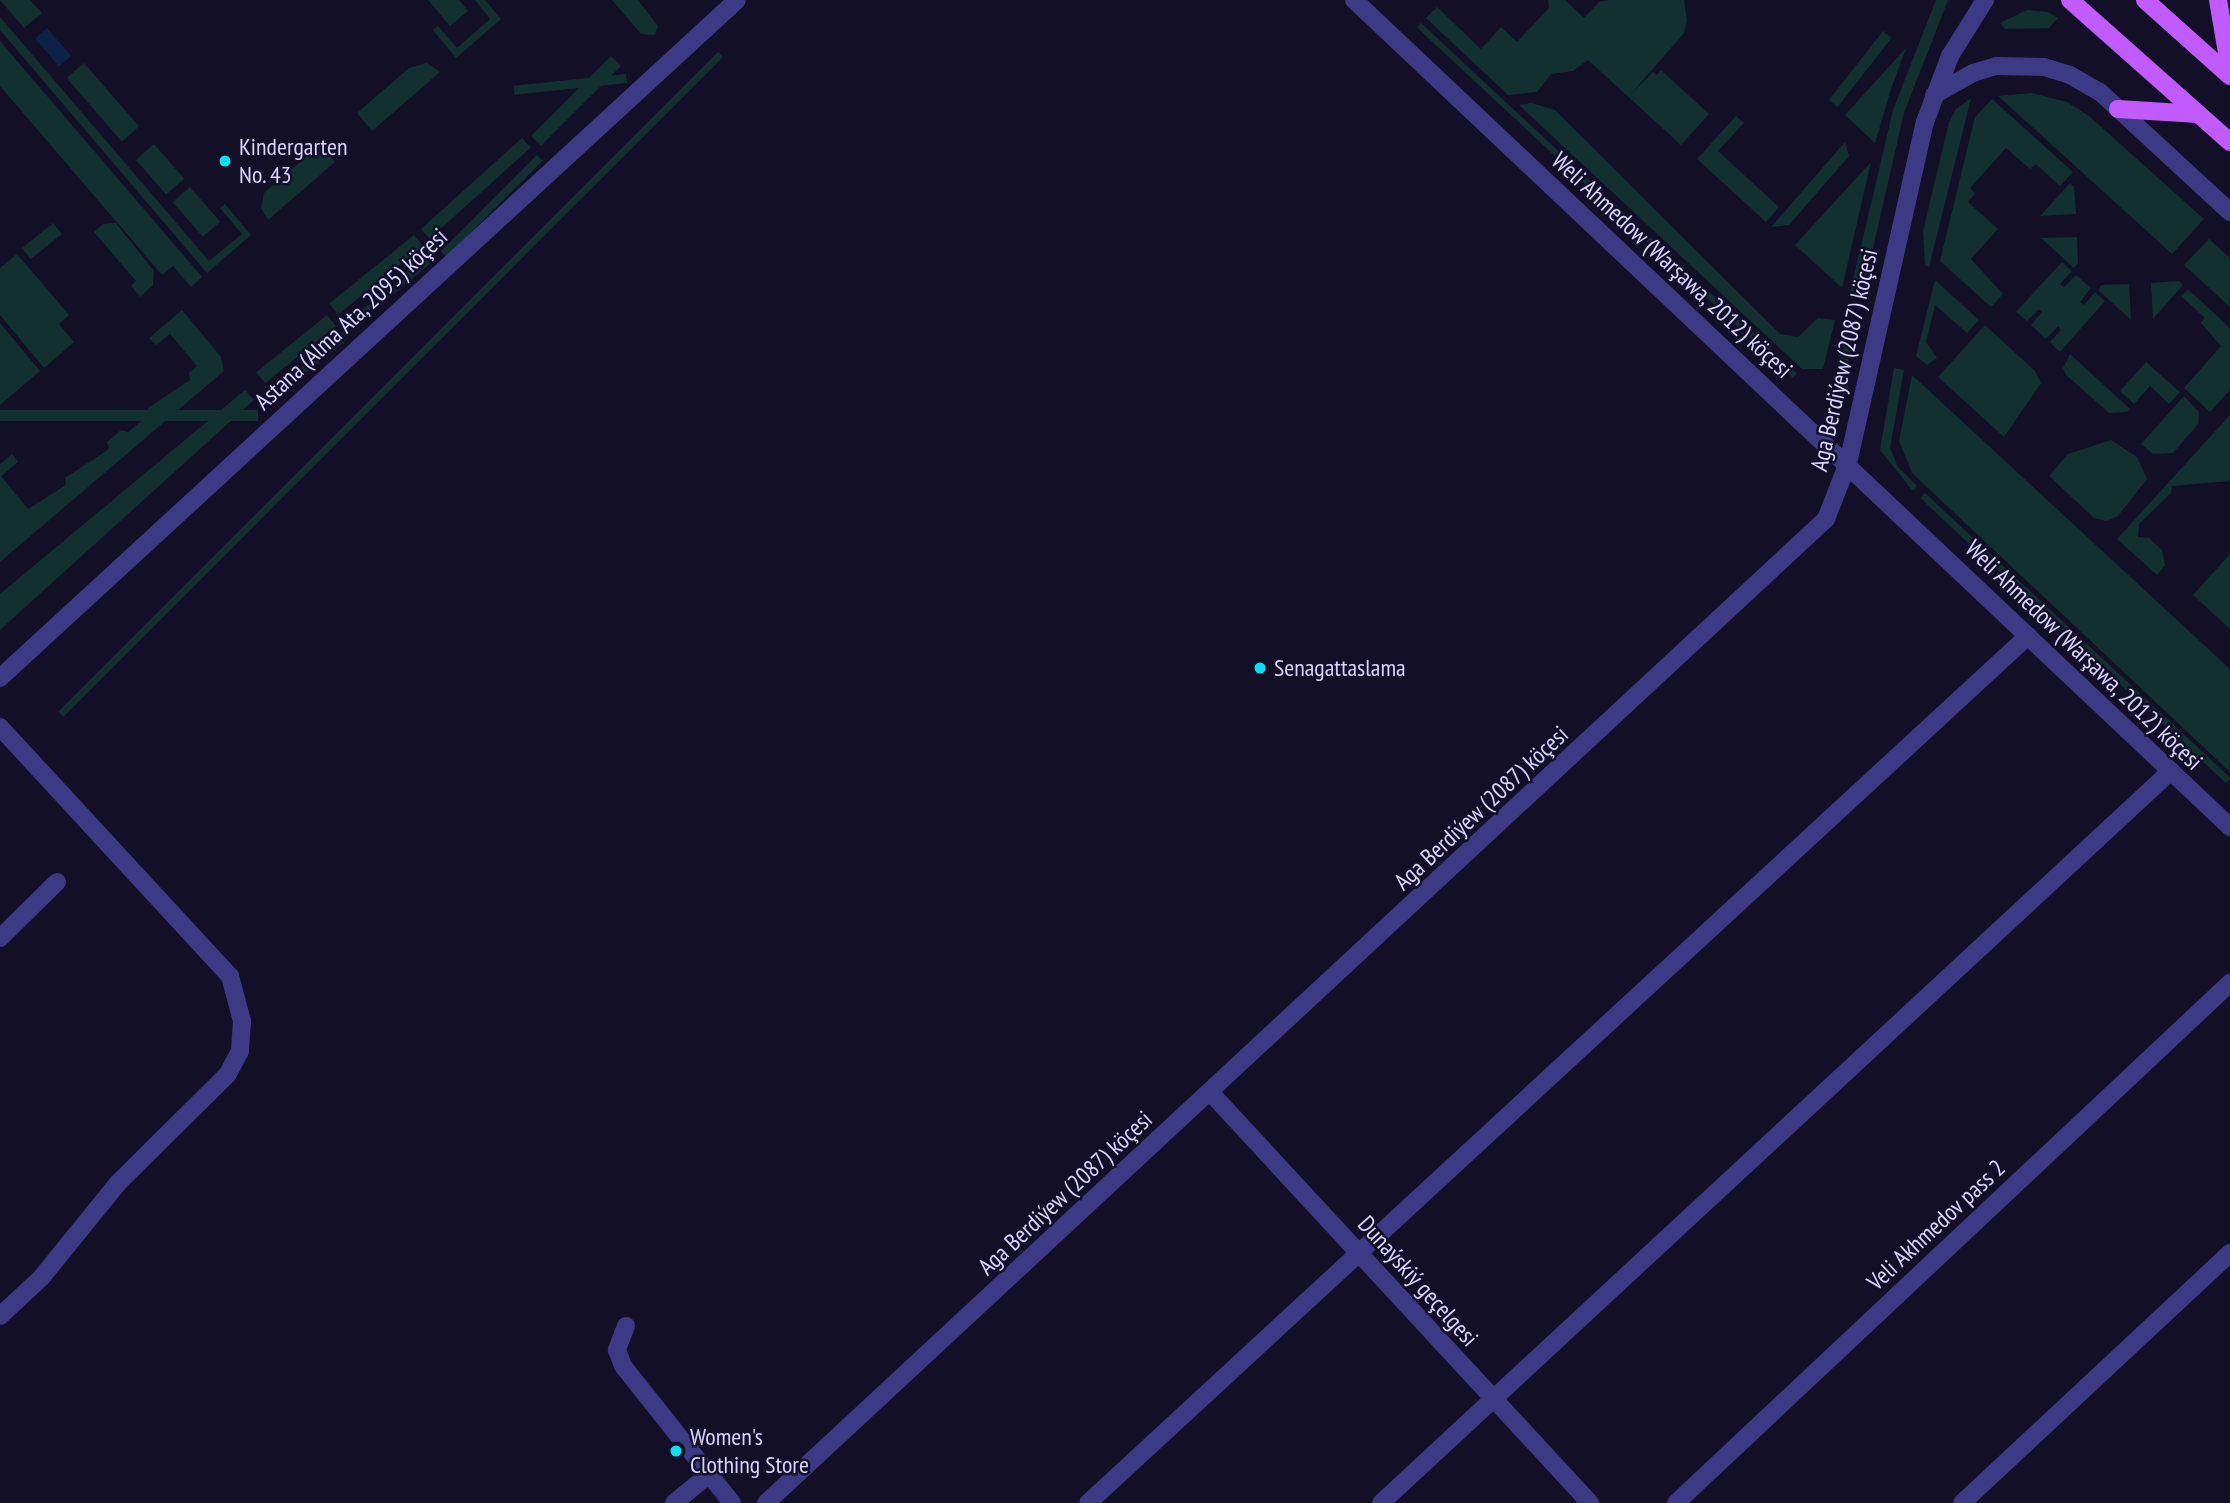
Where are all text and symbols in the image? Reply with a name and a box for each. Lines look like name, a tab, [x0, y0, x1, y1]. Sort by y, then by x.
place label: Kindergarten No. 43	[239, 133, 347, 189]
street label: Weli Ahmedow (Warşawa, 2012) köçesi	[1545, 145, 1799, 385]
marker: Kindergarten No. 43	[217, 153, 233, 169]
street label: Astana (Alma Ata, 2095) köçesi	[248, 221, 454, 417]
street label: Aga Berdiýew (2087) köçesi	[1804, 246, 1884, 474]
street label: Weli Ahmedow (Warşawa, 2012) köçesi	[1959, 533, 2209, 777]
place label: Senagattaslama	[1274, 654, 1406, 682]
marker: Senagattaslama	[1252, 660, 1268, 676]
street label: Aga Berdiýew (2087) köçesi	[1388, 720, 1574, 896]
street label: Aga Berdiýew (2087) köçesi	[972, 1105, 1158, 1281]
street label: Veli Akhmedov pass 2	[1861, 1153, 2011, 1297]
street label: Dunaýskiý geçelgesi	[1352, 1210, 1484, 1352]
place label: Women's Clothing Store	[690, 1423, 809, 1479]
marker: Women's Clothing Store	[668, 1443, 684, 1459]

